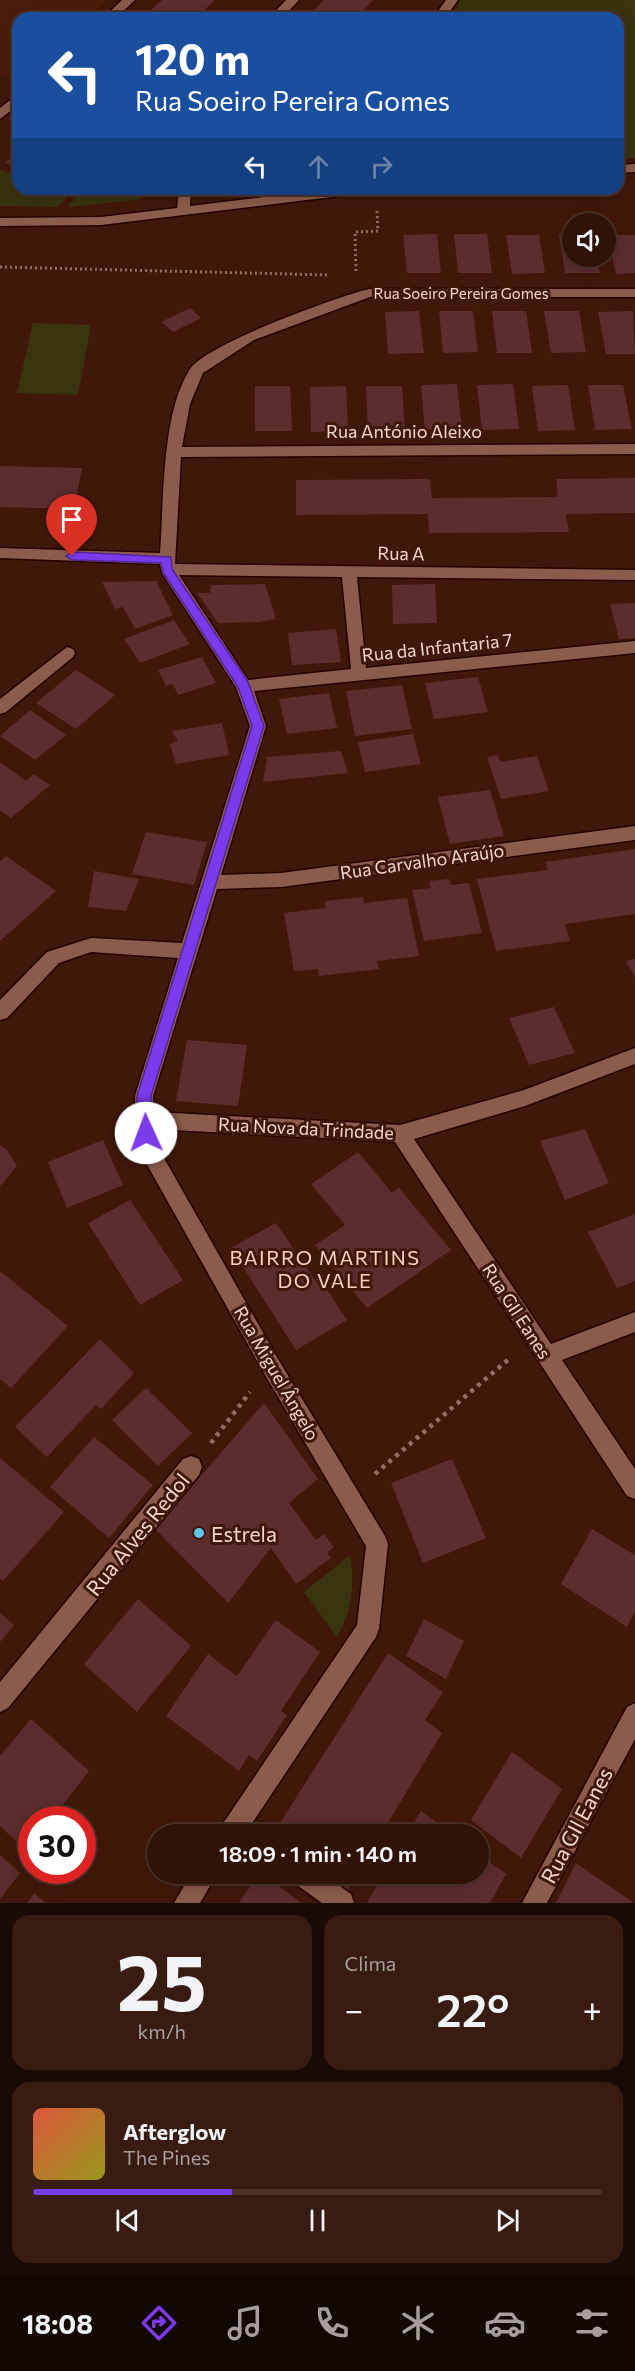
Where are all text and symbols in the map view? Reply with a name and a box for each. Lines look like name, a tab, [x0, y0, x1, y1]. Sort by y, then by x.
text: 120 m	[135, 32, 250, 84]
icon: left	[36, 36, 114, 114]
text: Rua Soeiro Pereira Gomes	[135, 84, 450, 117]
icon: left	[239, 150, 272, 183]
icon: ahead	[302, 150, 335, 183]
icon: right	[365, 150, 398, 183]
map controls	[562, 213, 616, 267]
button: sound	[562, 213, 616, 267]
street label: Rua Soeiro Pereira Gomes	[373, 284, 549, 302]
street label: Rua António Aleixo	[326, 420, 482, 442]
pin	[46, 494, 97, 556]
icon: arrive	[55, 503, 88, 536]
street label: Rua A	[377, 542, 425, 564]
street label: Rua da Infantaria 7	[361, 628, 513, 666]
street label: Rua Carvalho Araújo	[338, 839, 506, 883]
position arrow	[114, 1101, 178, 1165]
street label: Rua Nova da Trindade	[218, 1112, 394, 1144]
district label: BAIRRO MARTINS DO VALE	[229, 1245, 421, 1292]
street label: Rua GIl Eanes	[478, 1259, 556, 1363]
street label: Rua Miguel Ângelo	[230, 1302, 324, 1444]
street label: Rua Alves Redol	[80, 1468, 194, 1600]
place label: Estrela	[211, 1521, 277, 1546]
marker: Estrela	[192, 1526, 206, 1540]
street label: Rua GIl Eanes	[535, 1763, 617, 1887]
speed limit sign: 30	[18, 1806, 96, 1884]
text: 18:09 · 1 min · 140 m	[219, 1840, 417, 1867]
text: 25	[117, 1932, 207, 2027]
text: Clima	[345, 1951, 396, 1975]
text: 22°	[436, 1981, 510, 2036]
text: −	[345, 1988, 363, 2029]
text: +	[583, 1988, 602, 2029]
text: km/h	[137, 2019, 186, 2043]
text: Afterglow	[123, 2118, 226, 2145]
text: The Pines	[123, 2145, 210, 2169]
icon: previous	[111, 2204, 144, 2237]
icon: pause	[301, 2204, 334, 2237]
icon: next	[491, 2204, 524, 2237]
icon: directions	[138, 2302, 180, 2344]
icon: music	[224, 2302, 266, 2344]
icon: phone	[311, 2302, 353, 2344]
icon: climate	[397, 2302, 439, 2344]
icon: car	[484, 2302, 526, 2344]
icon: filters	[571, 2302, 613, 2344]
text: 18:08	[22, 2307, 93, 2340]

